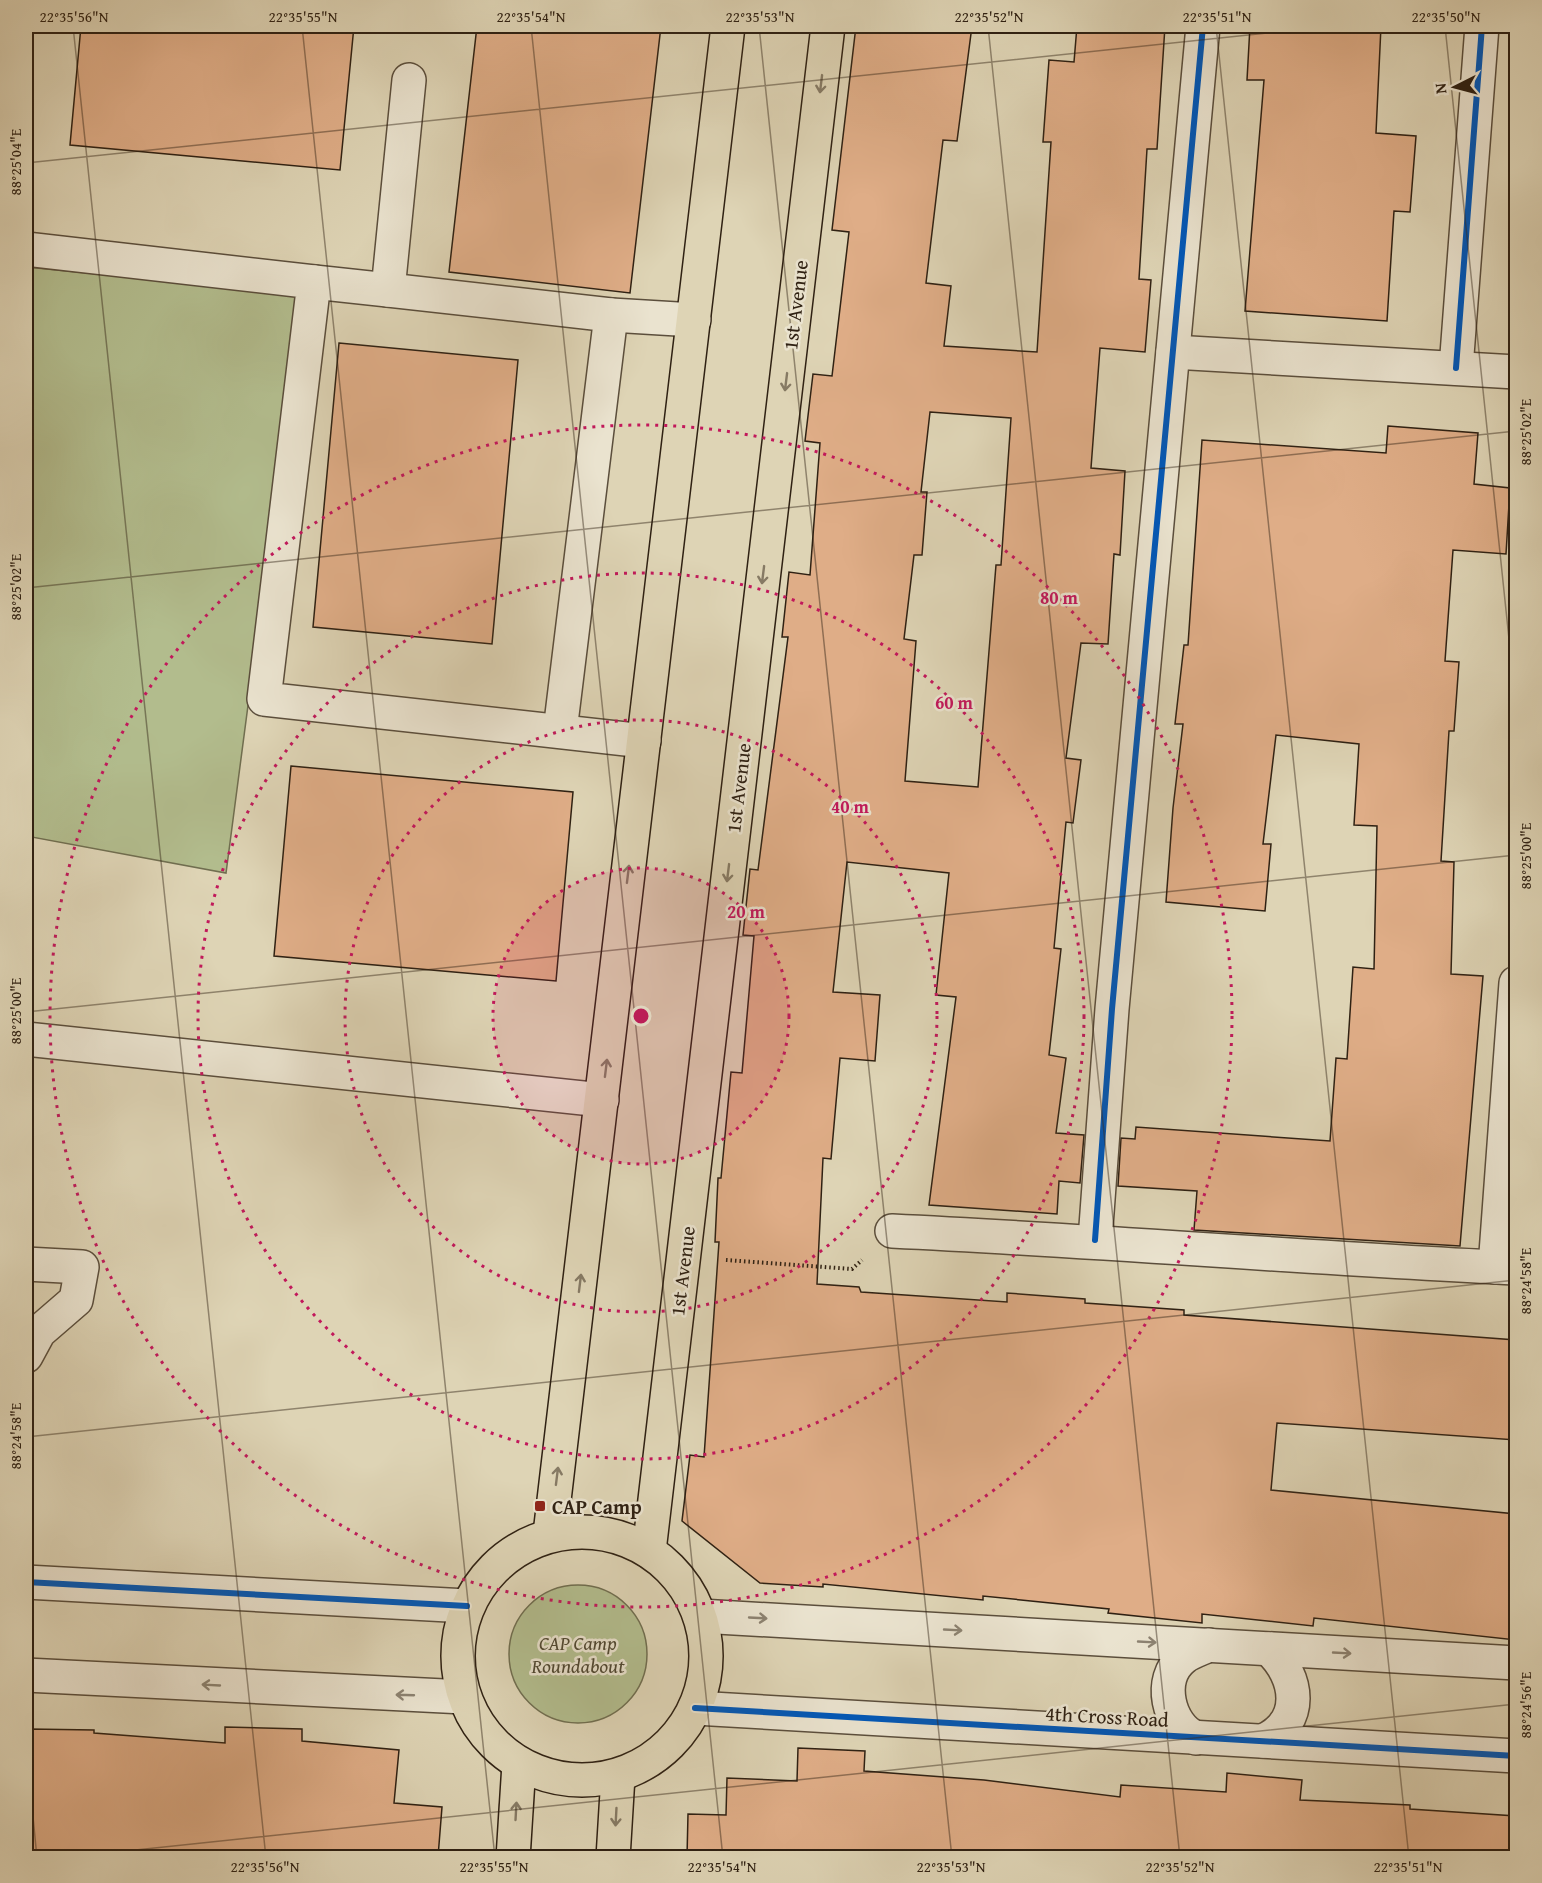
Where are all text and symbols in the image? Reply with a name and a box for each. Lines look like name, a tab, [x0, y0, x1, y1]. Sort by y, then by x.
text: 22°35'56"N	[40, 6, 109, 27]
text: 22°35'55"N	[269, 6, 338, 27]
text: 22°35'54"N	[497, 6, 566, 27]
text: 22°35'53"N	[726, 6, 795, 27]
text: 22°35'52"N	[955, 6, 1024, 27]
text: 22°35'51"N	[1183, 6, 1252, 27]
text: 22°35'50"N	[1412, 6, 1481, 27]
north arrow	[1425, 57, 1485, 117]
one-way arrow	[815, 73, 826, 93]
text: N	[1428, 82, 1453, 95]
text: 88°25'04"E	[5, 128, 26, 195]
street label: 1st Avenue	[775, 258, 815, 352]
one-way arrow	[780, 371, 791, 391]
text: 88°25'02"E	[1515, 398, 1536, 465]
text: 88°25'02"E	[5, 553, 26, 620]
one-way arrow	[758, 565, 769, 585]
text: 80 m	[1040, 584, 1079, 611]
text: 60 m	[935, 689, 974, 716]
street label: 1st Avenue	[718, 741, 758, 835]
text: 40 m	[831, 793, 870, 820]
text: 88°25'00"E	[1515, 822, 1536, 889]
one-way arrow	[723, 863, 734, 883]
one-way arrow	[623, 865, 634, 885]
text: 20 m	[727, 898, 766, 925]
text: 88°25'00"E	[5, 977, 26, 1044]
centre of rings	[631, 1006, 651, 1026]
one-way arrow	[600, 1059, 611, 1079]
street label: 1st Avenue	[662, 1224, 702, 1318]
text: 88°24'58"E	[1515, 1247, 1536, 1314]
one-way arrow	[575, 1273, 586, 1293]
text: 88°24'58"E	[5, 1402, 26, 1469]
one-way arrow	[552, 1467, 563, 1487]
place label: CAP Camp	[552, 1492, 642, 1521]
marker: CAP Camp	[533, 1499, 547, 1513]
one-way arrow	[748, 1613, 768, 1624]
one-way arrow	[942, 1625, 962, 1636]
park label: CAP Camp Roundabout	[530, 1628, 625, 1680]
one-way arrow	[1137, 1637, 1157, 1648]
one-way arrow	[1332, 1648, 1352, 1659]
text: 88°24'56"E	[1515, 1671, 1536, 1738]
one-way arrow	[201, 1679, 221, 1690]
one-way arrow	[396, 1689, 416, 1701]
street label: 4th Cross Road	[1045, 1698, 1170, 1734]
one-way arrow	[511, 1801, 522, 1821]
one-way arrow	[610, 1806, 621, 1826]
text: 22°35'56"N	[231, 1856, 300, 1877]
text: 22°35'55"N	[460, 1856, 529, 1877]
text: 22°35'54"N	[688, 1856, 757, 1877]
text: 22°35'53"N	[917, 1856, 986, 1877]
text: 22°35'52"N	[1146, 1856, 1215, 1877]
text: 22°35'51"N	[1374, 1856, 1443, 1877]

